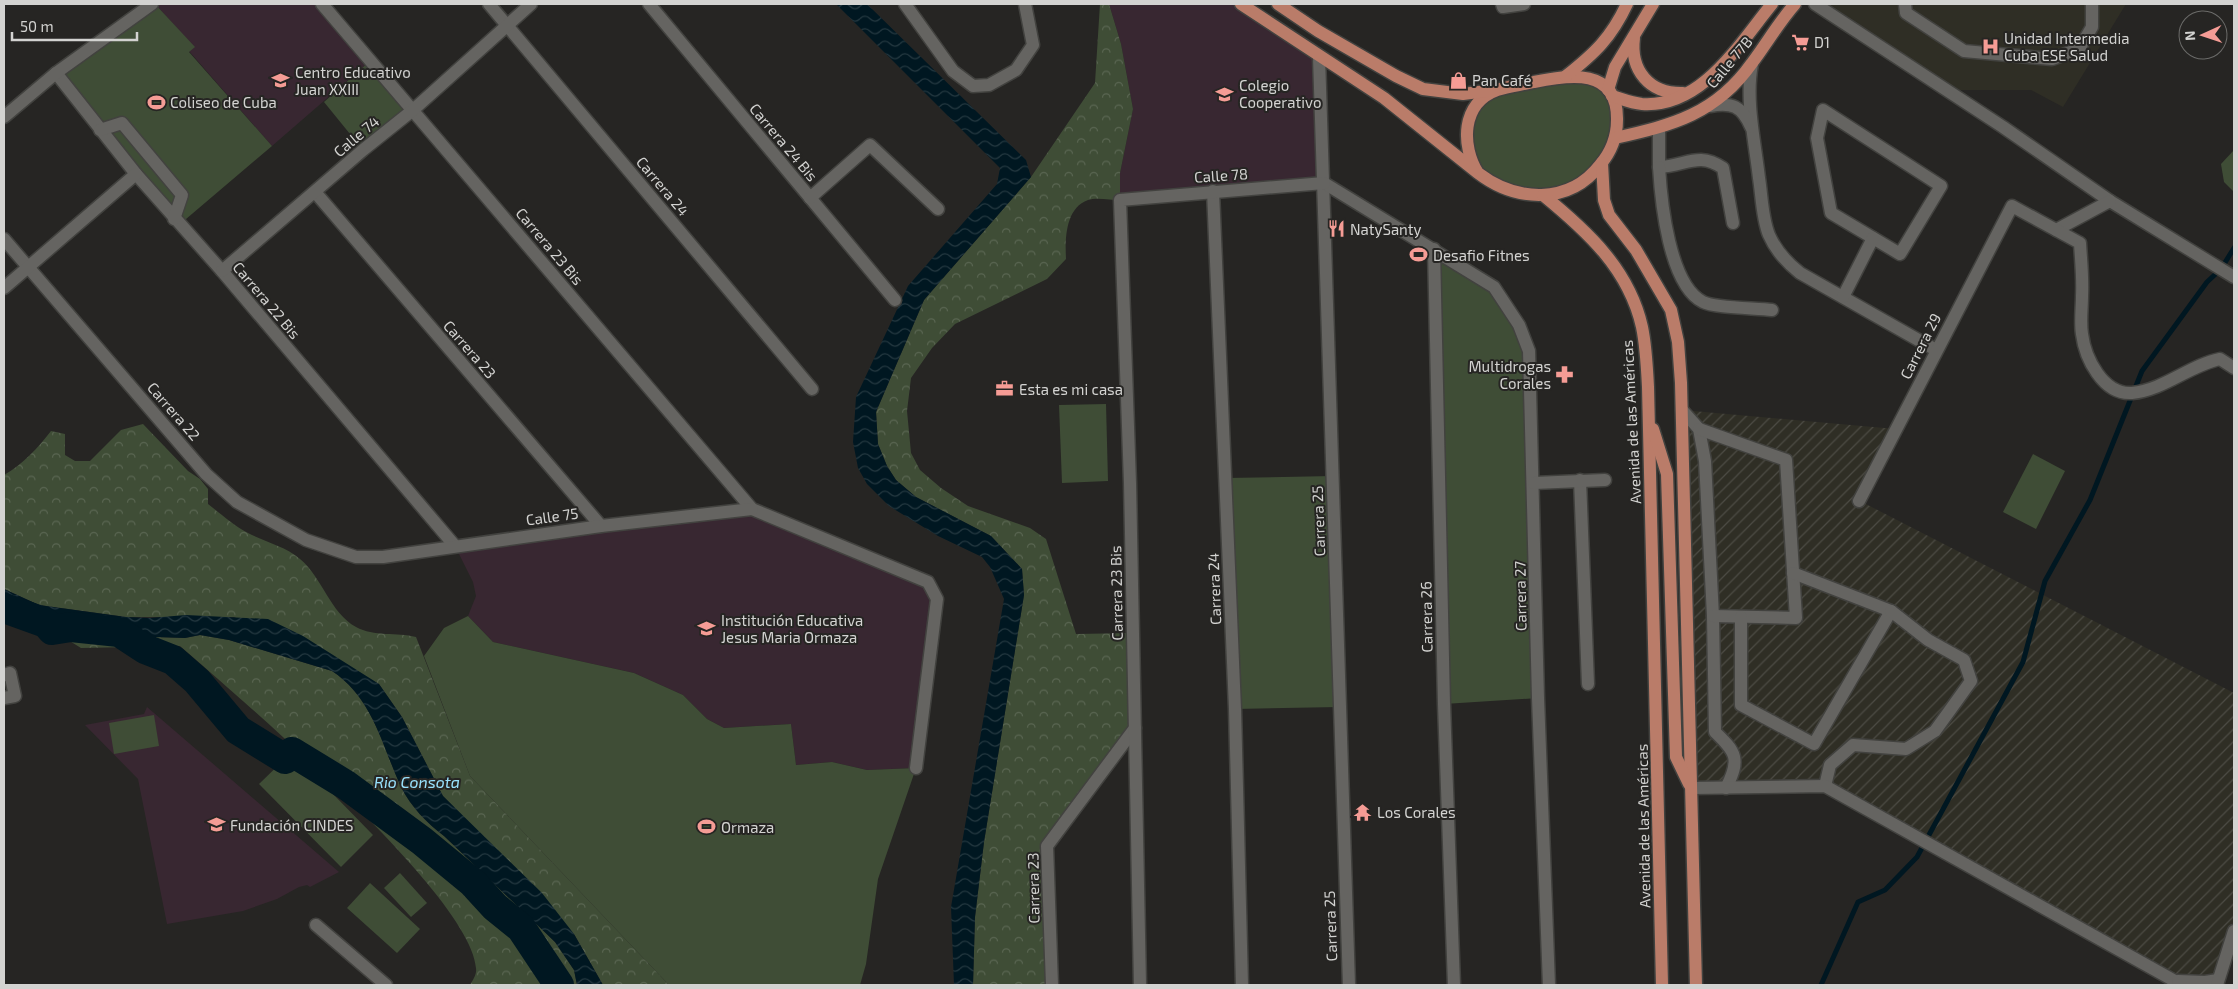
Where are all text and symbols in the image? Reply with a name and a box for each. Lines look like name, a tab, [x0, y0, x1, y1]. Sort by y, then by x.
scale bar	[12, 10, 138, 42]
north arrow	[2178, 10, 2228, 60]
text: 50 m	[20, 17, 54, 35]
place label: Unidad Intermedia Cuba ESE Salud	[2004, 29, 2129, 64]
text: N	[2181, 30, 2198, 41]
supermarket icon: D1	[1790, 32, 1810, 52]
street label: Calle 77B	[1702, 33, 1756, 91]
place label: D1	[1814, 33, 1830, 51]
hospital icon: Unidad Intermedia Cuba ESE Salud	[1980, 37, 2000, 57]
place label: Centro Educativo Juan XXIII	[295, 63, 411, 98]
shop icon: Pan Café	[1448, 70, 1468, 90]
school or university icon: Centro Educativo Juan XXIII	[271, 71, 291, 91]
place label: Pan Café	[1472, 71, 1532, 89]
place label: Colegio Cooperativo	[1239, 76, 1321, 111]
school or university icon: Colegio Cooperativo	[1215, 84, 1235, 104]
sports icon: Coliseo de Cuba	[146, 92, 166, 112]
place label: Coliseo de Cuba	[170, 93, 277, 111]
street label: Carrera 24 Bis	[746, 99, 822, 185]
street label: Calle 74	[330, 112, 382, 160]
street label: Carrera 24	[633, 153, 693, 219]
street label: Calle 78	[1193, 164, 1249, 186]
street label: Carrera 23 Bis	[513, 204, 587, 288]
restaurant icon: NatySanty	[1326, 219, 1346, 239]
place label: NatySanty	[1350, 220, 1422, 238]
sports icon: Desafio Fitnes	[1409, 245, 1429, 265]
place label: Desafio Fitnes	[1433, 246, 1530, 264]
street label: Carrera 22 Bis	[230, 258, 304, 342]
street label: Carrera 29	[1896, 310, 1944, 382]
street label: Carrera 23	[440, 316, 500, 382]
street label: Avenida de las Américas	[1618, 339, 1644, 505]
place label: Multidrogas Corales	[1468, 357, 1551, 392]
pharmacy icon: Multidrogas Corales	[1555, 365, 1575, 385]
street label: Carrera 22	[144, 378, 204, 444]
office icon: Esta es mi casa	[995, 379, 1015, 399]
place label: Esta es mi casa	[1019, 380, 1123, 398]
street label: Carrera 25	[1308, 485, 1328, 557]
street label: Calle 75	[525, 503, 579, 529]
street label: Carrera 23 Bis	[1106, 545, 1126, 641]
street label: Carrera 24	[1204, 553, 1224, 625]
street label: Carrera 27	[1510, 560, 1530, 631]
street label: Carrera 26	[1416, 581, 1436, 653]
place label: Institución Educativa Jesus Maria Ormaza	[721, 611, 863, 646]
school or university icon: Institución Educativa Jesus Maria Ormaza	[697, 619, 717, 639]
street label: Avenida de las Américas	[1633, 744, 1653, 908]
water label: Rio Consota	[374, 772, 460, 791]
temple icon: Los Corales	[1353, 802, 1373, 822]
place label: Los Corales	[1377, 803, 1456, 821]
school or university icon: Fundación CINDES	[206, 815, 226, 835]
place label: Fundación CINDES	[230, 816, 353, 834]
sports icon: Ormaza	[697, 817, 717, 837]
place label: Ormaza	[721, 818, 774, 836]
street label: Carrera 23	[1023, 852, 1043, 924]
street label: Carrera 25	[1320, 890, 1340, 962]

